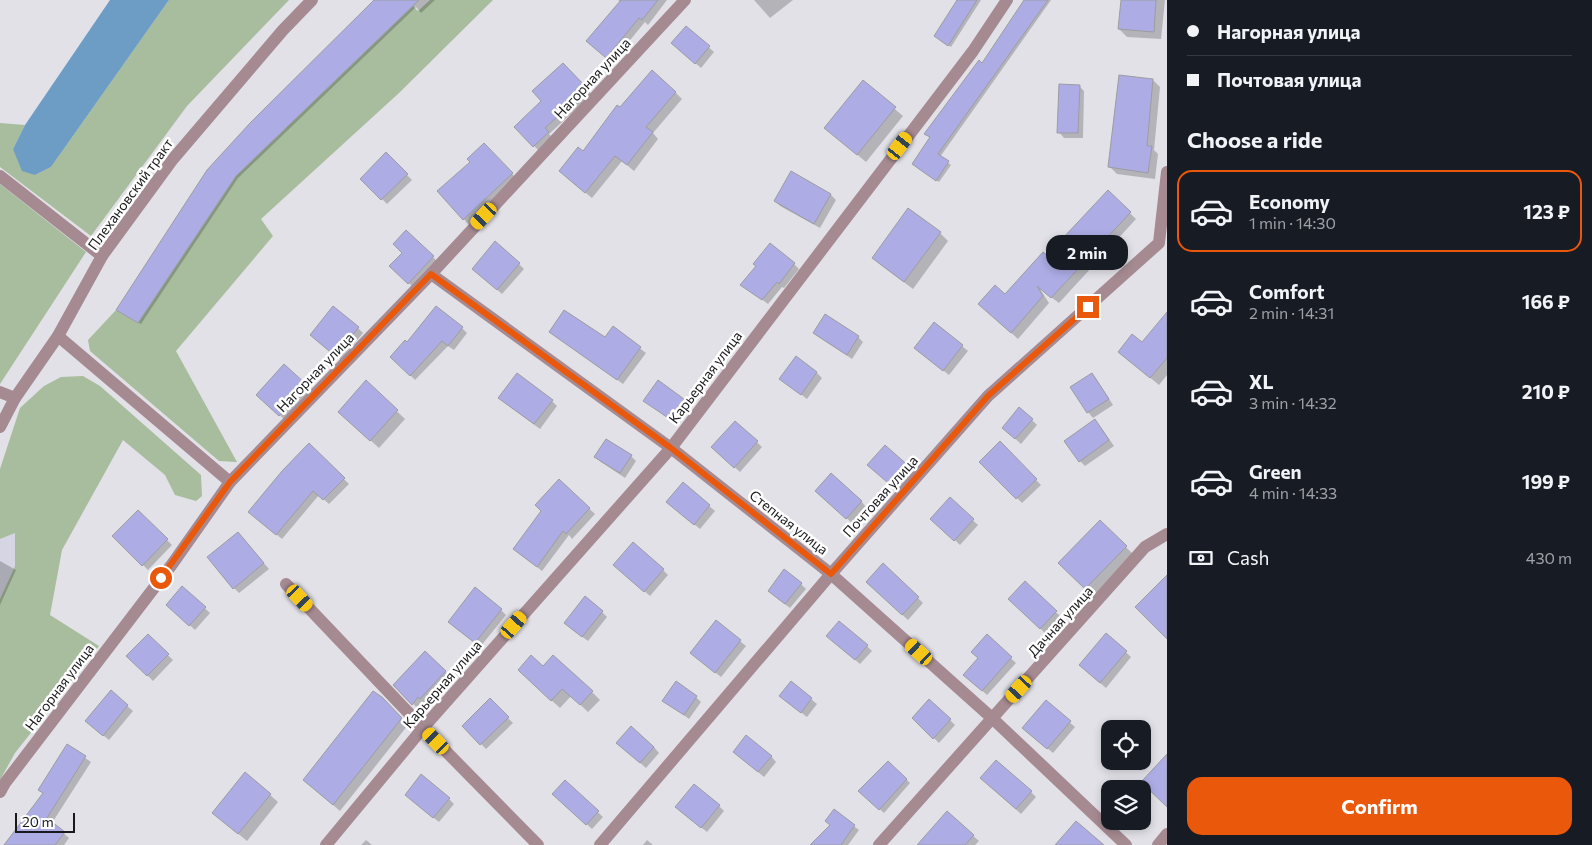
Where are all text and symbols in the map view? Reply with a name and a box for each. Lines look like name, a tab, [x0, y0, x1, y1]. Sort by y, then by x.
text: Нагорная улица	[1217, 20, 1360, 43]
street label: Нагорная улица	[550, 34, 634, 122]
text: Почтовая улица	[1217, 68, 1361, 91]
text: Choose a ride	[1187, 126, 1322, 153]
car	[884, 130, 915, 162]
street label: Плехановский тракт	[84, 135, 176, 253]
icon: car	[1189, 189, 1234, 234]
text: Economy	[1249, 190, 1330, 213]
car	[468, 200, 499, 232]
text: 123 ₽	[1523, 200, 1570, 223]
text: 1 min · 14:30	[1249, 213, 1336, 232]
callout: 2 min	[1047, 234, 1129, 270]
text: 2 min	[1067, 243, 1107, 262]
icon: car	[1189, 279, 1234, 324]
text: Comfort	[1249, 280, 1325, 303]
text: 166 ₽	[1522, 290, 1570, 313]
route end	[1077, 296, 1099, 318]
text: 2 min · 14:31	[1249, 303, 1334, 322]
street label: Карьерная улица	[665, 327, 745, 427]
street label: Нагорная улица	[273, 329, 357, 415]
icon: car	[1189, 369, 1234, 414]
text: XL	[1249, 370, 1274, 393]
text: 210 ₽	[1522, 380, 1570, 403]
text: 3 min · 14:32	[1249, 393, 1337, 412]
street label: Почтовая улица	[839, 452, 921, 540]
icon: car	[1189, 459, 1234, 504]
text: Green	[1249, 460, 1301, 483]
text: 199 ₽	[1522, 470, 1570, 493]
text: 4 min · 14:33	[1249, 483, 1337, 502]
street label: Степная улица	[746, 486, 832, 558]
icon: cash	[1187, 544, 1215, 572]
text: Cash	[1227, 546, 1269, 569]
text: 430 m	[1526, 548, 1572, 567]
route start	[150, 567, 172, 589]
car	[284, 582, 315, 614]
street label: Дачная улица	[1024, 582, 1096, 660]
car	[498, 609, 529, 641]
street label: Карьерная улица	[399, 636, 485, 732]
car	[902, 636, 935, 668]
street label: Нагорная улица	[21, 640, 97, 734]
car	[1003, 673, 1034, 705]
map controls	[1101, 720, 1151, 830]
button: locate	[1101, 720, 1151, 770]
car	[420, 725, 451, 757]
button: Confirm	[1187, 777, 1572, 835]
button: layers	[1101, 780, 1151, 830]
scale bar	[15, 810, 75, 833]
text: 20 m	[22, 813, 54, 830]

